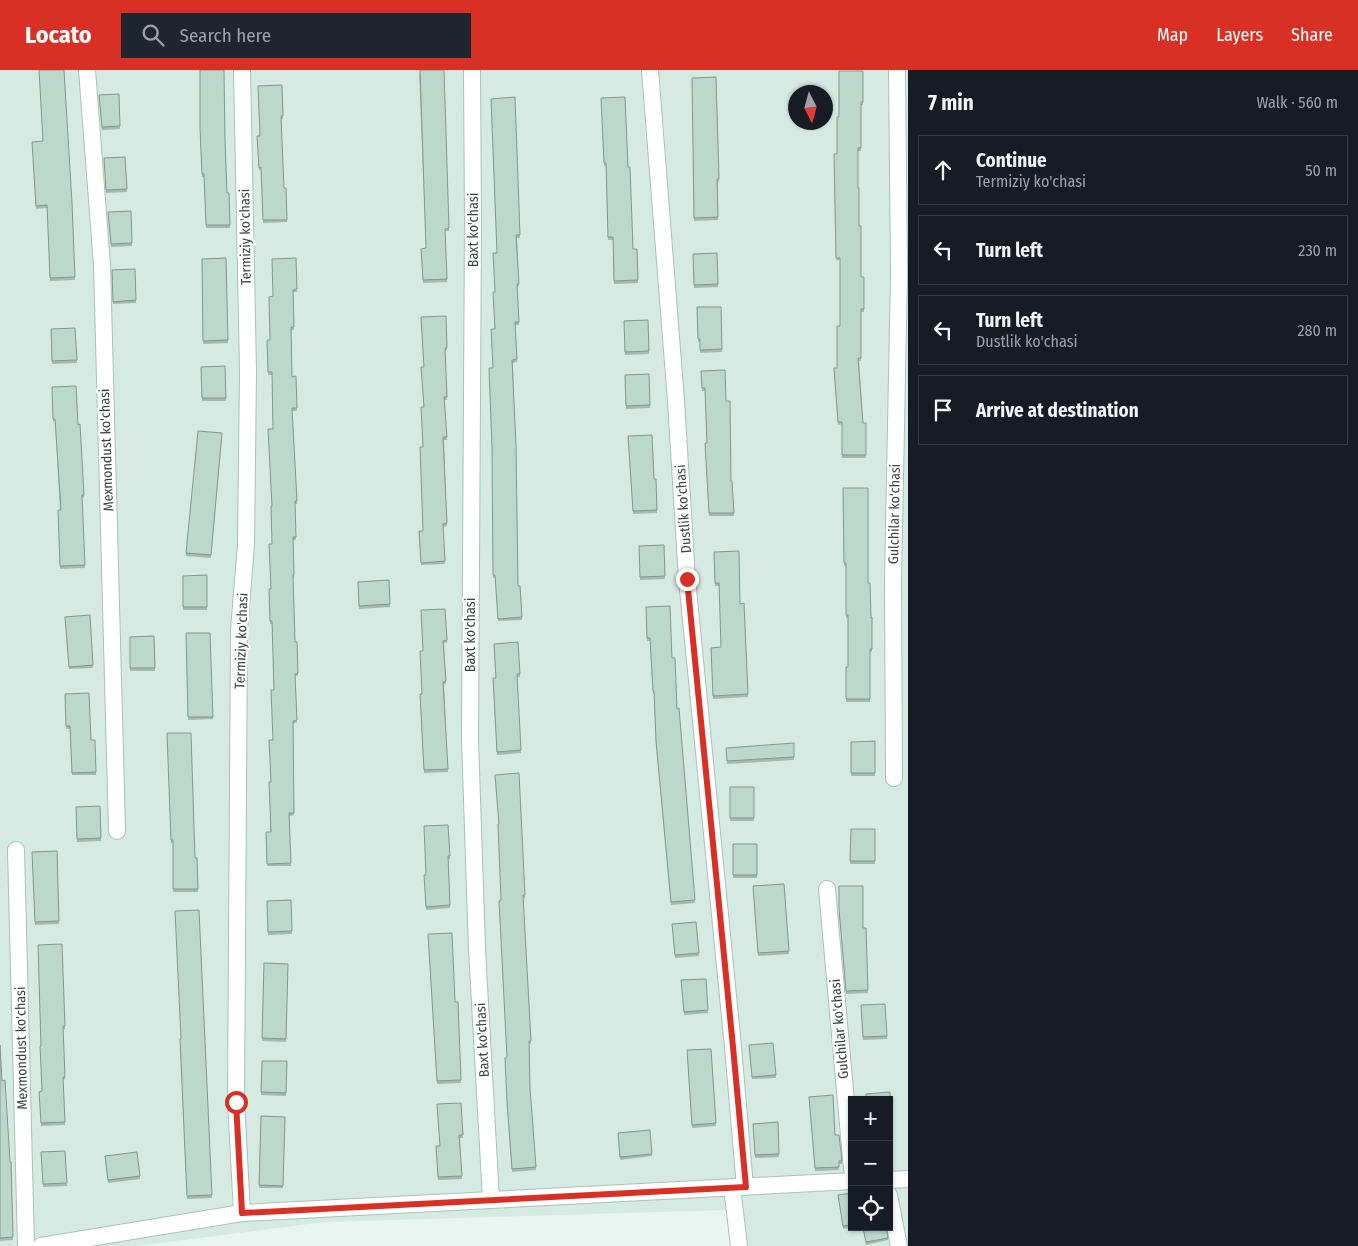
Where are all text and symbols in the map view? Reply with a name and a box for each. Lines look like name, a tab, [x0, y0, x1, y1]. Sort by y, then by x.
search box	[121, 13, 471, 58]
text: Locato	[25, 21, 91, 49]
icon: search	[139, 21, 167, 49]
text: Search here	[179, 24, 271, 47]
text: Map	[1157, 24, 1188, 46]
text: Layers	[1216, 24, 1263, 46]
text: Share	[1291, 24, 1333, 46]
north arrow	[788, 85, 833, 130]
text: 7 min	[928, 90, 974, 116]
text: Walk · 560 m	[1257, 93, 1338, 112]
text: Continue	[976, 149, 1047, 172]
icon: ahead	[929, 156, 957, 184]
text: 50 m	[1305, 161, 1337, 180]
text: Termiziy ko'chasi	[976, 172, 1086, 191]
street label: Termiziy ko'chasi	[236, 189, 255, 285]
street label: Baxt ko'chasi	[465, 193, 482, 267]
icon: left	[929, 236, 957, 264]
text: Turn left	[976, 239, 1043, 262]
text: 230 m	[1298, 241, 1337, 260]
text: Turn left	[976, 309, 1043, 332]
icon: left	[929, 316, 957, 344]
text: 280 m	[1298, 321, 1337, 340]
text: Dustlik ko'chasi	[976, 332, 1078, 351]
street label: Mexmondust ko'chasi	[96, 388, 117, 512]
icon: arrive	[929, 396, 957, 424]
text: Arrive at destination	[976, 399, 1139, 422]
street label: Dustlik ko'chasi	[672, 464, 695, 554]
street label: Gulchilar ko'chasi	[885, 464, 904, 564]
route end	[676, 568, 699, 591]
street label: Termiziy ko'chasi	[231, 593, 252, 689]
street label: Baxt ko'chasi	[462, 598, 479, 672]
street label: Gulchilar ko'chasi	[827, 978, 852, 1080]
street label: Mexmondust ko'chasi	[12, 986, 31, 1110]
street label: Baxt ko'chasi	[472, 1002, 493, 1078]
route start	[225, 1091, 248, 1114]
map controls	[848, 1096, 893, 1231]
button: +	[848, 1096, 893, 1141]
button: −	[848, 1141, 893, 1186]
button: locate	[848, 1186, 893, 1231]

